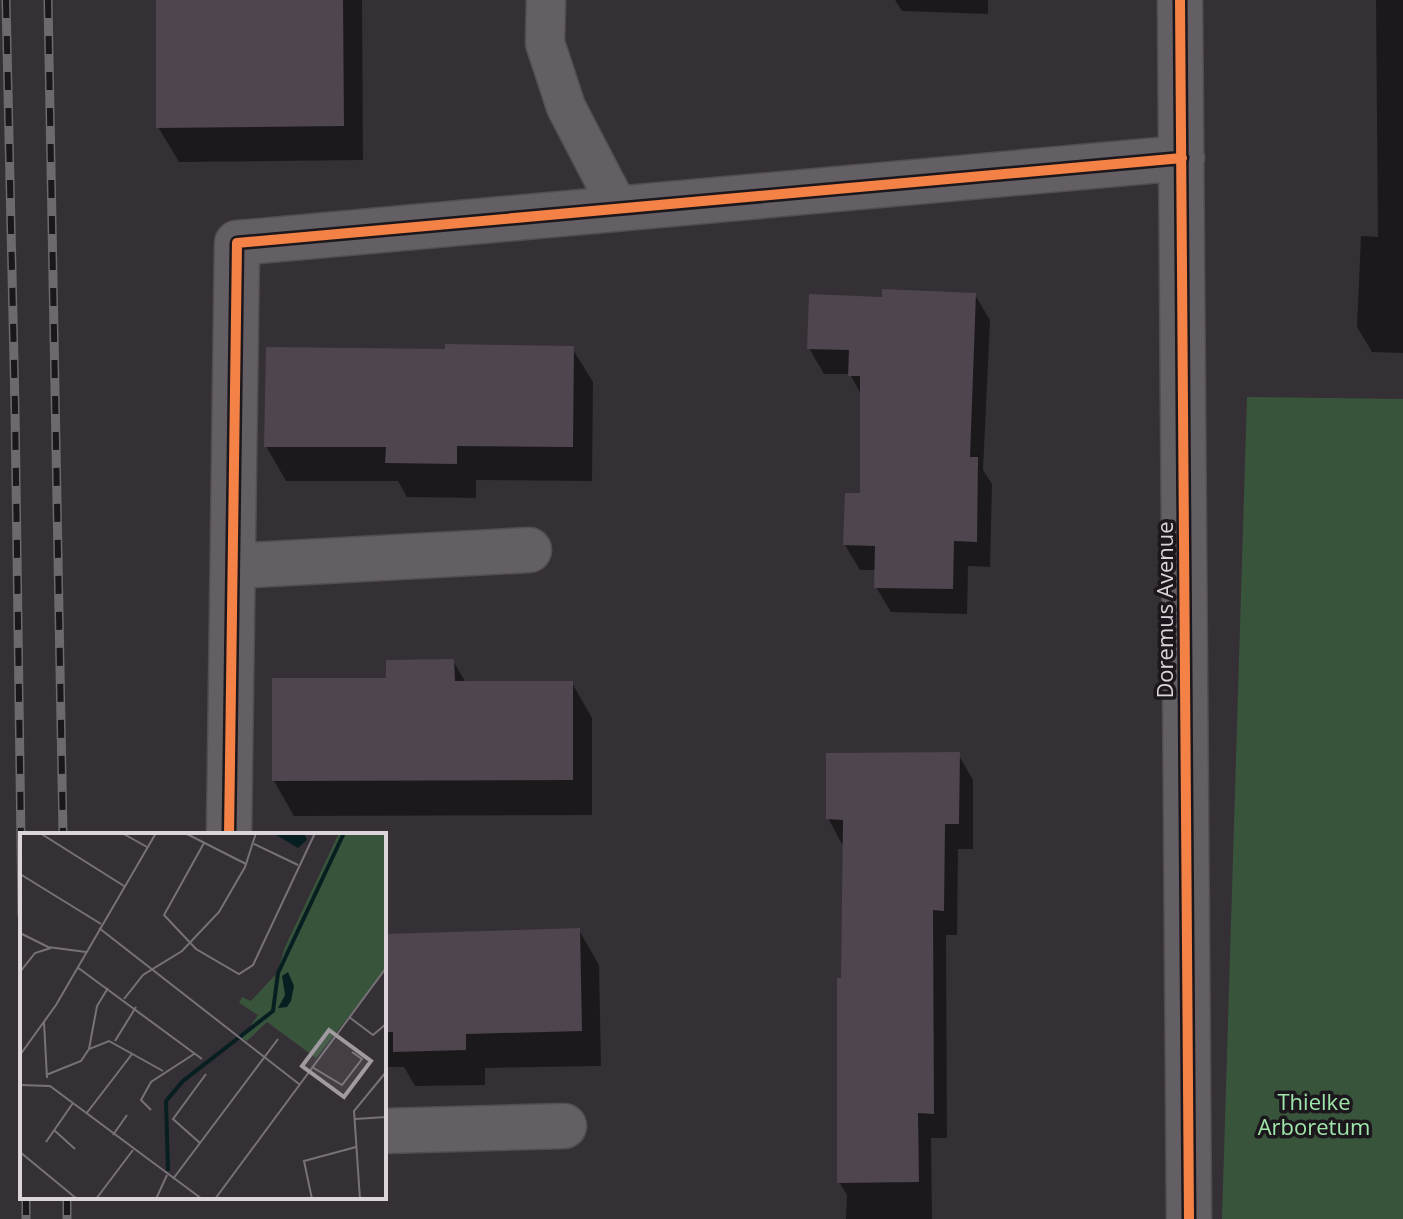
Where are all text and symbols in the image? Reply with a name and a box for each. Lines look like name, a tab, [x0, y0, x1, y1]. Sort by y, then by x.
street label: Doremus Avenue	[1149, 521, 1179, 699]
inset map	[20, 833, 386, 1199]
park label: Thielke Arboretum	[1258, 1086, 1370, 1141]

